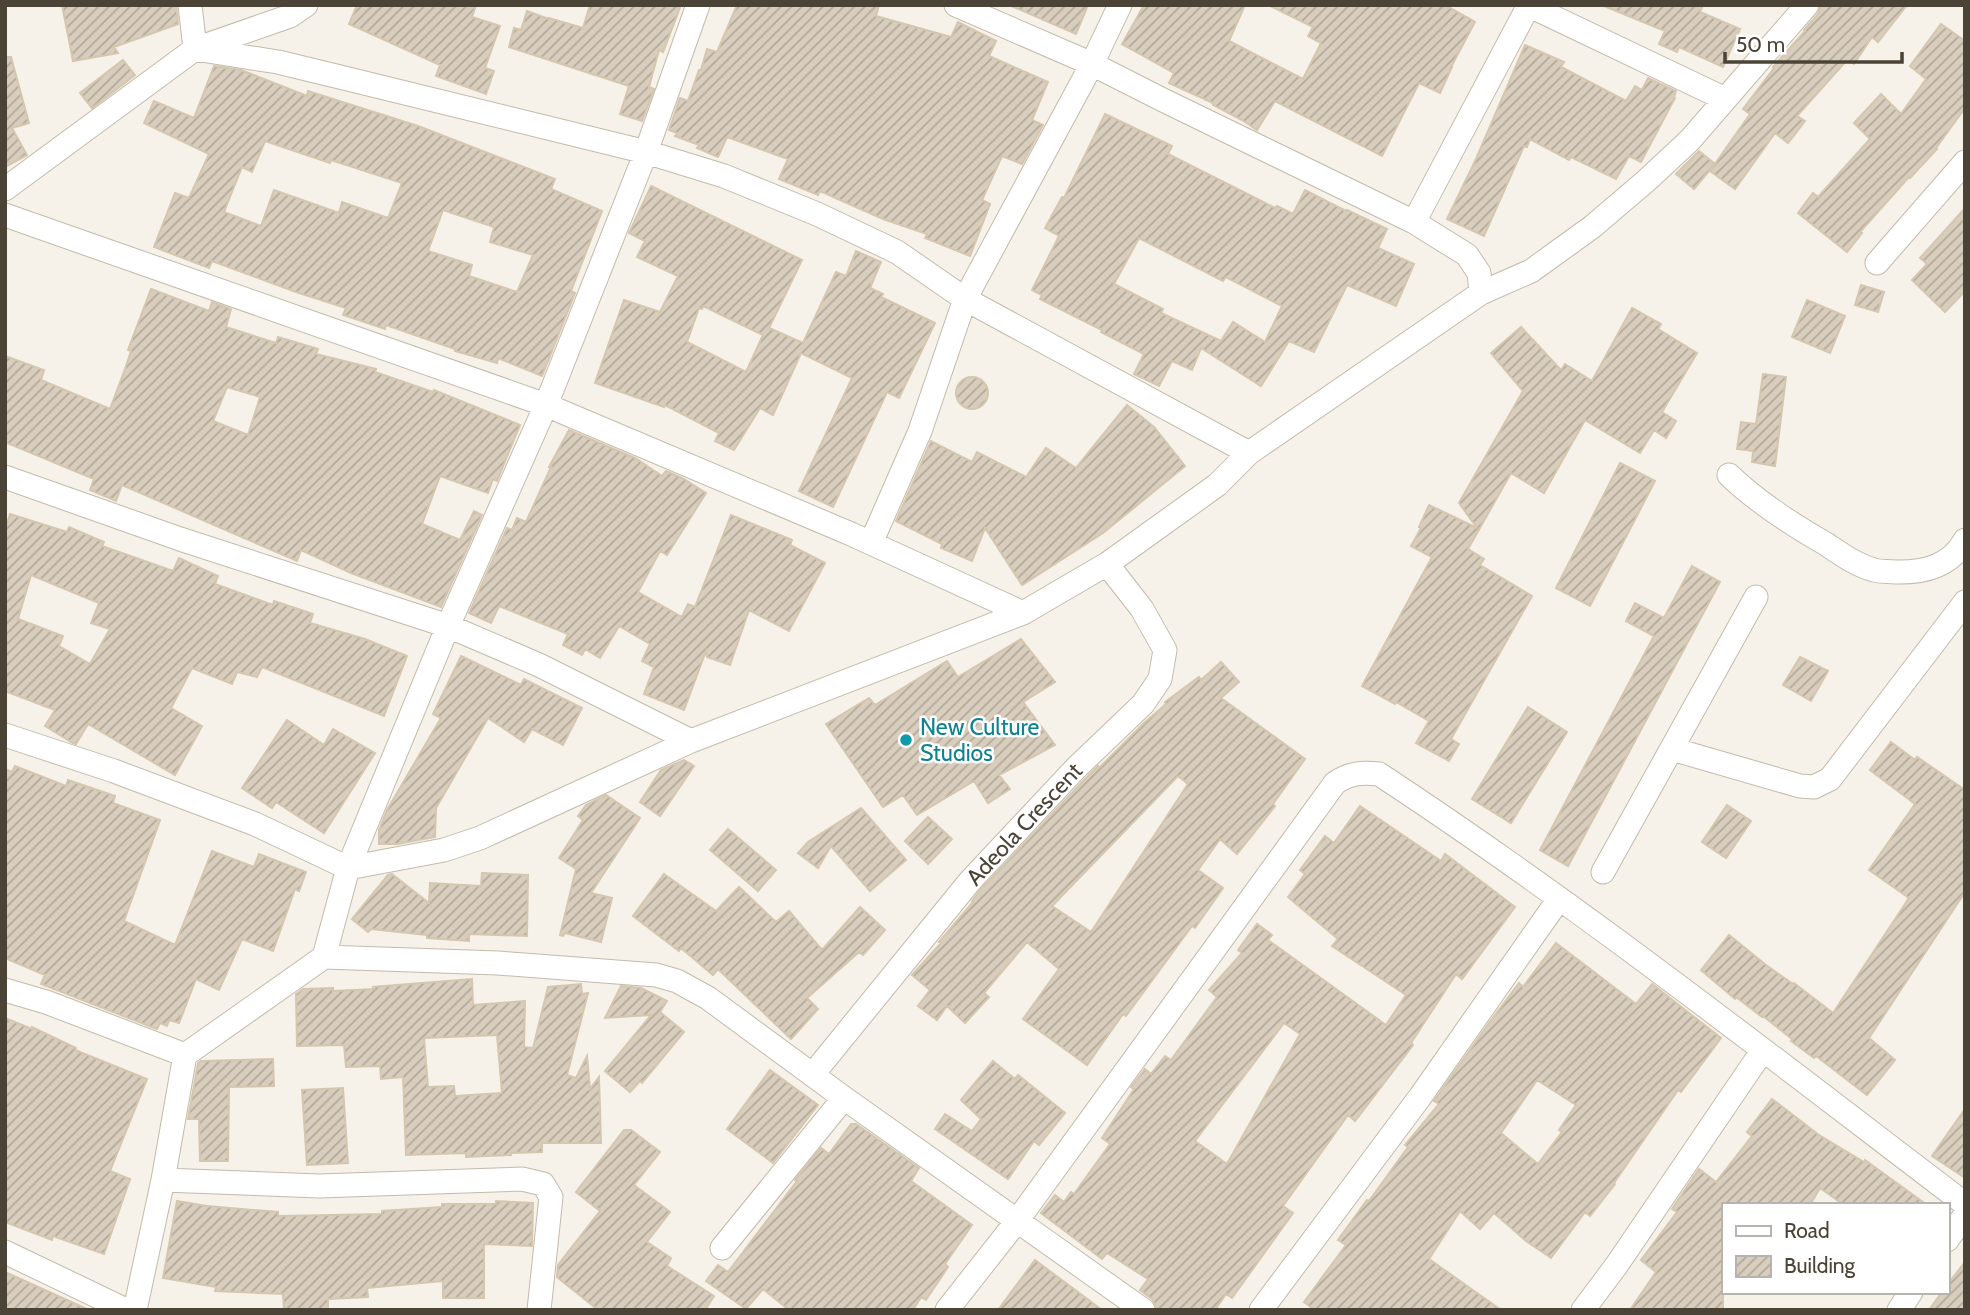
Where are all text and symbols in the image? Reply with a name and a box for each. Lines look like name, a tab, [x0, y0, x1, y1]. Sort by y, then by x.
scale bar	[1725, 21, 1902, 65]
text: 50 m	[1736, 32, 1785, 57]
place label: New Culture Studios	[920, 713, 1039, 767]
marker: New Culture Studios	[898, 732, 914, 748]
street label: Adeola Crescent	[960, 757, 1088, 891]
legend	[1722, 1203, 1949, 1294]
text: Road	[1784, 1218, 1830, 1243]
text: Building	[1784, 1253, 1856, 1278]

